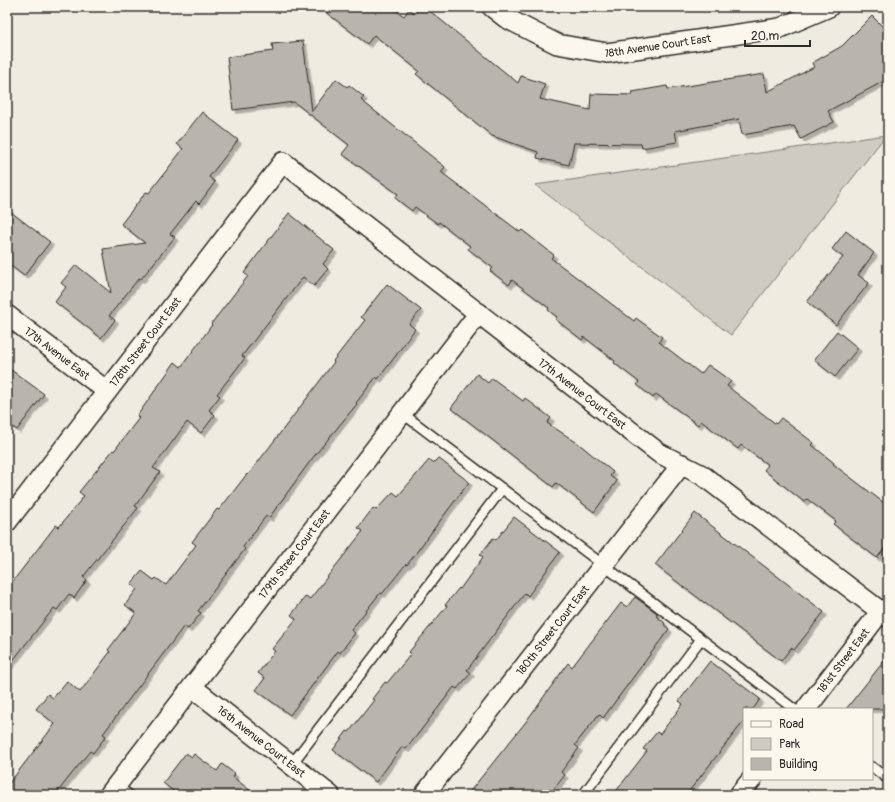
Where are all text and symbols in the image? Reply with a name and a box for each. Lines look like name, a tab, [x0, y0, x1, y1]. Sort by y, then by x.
scale bar	[745, 22, 810, 48]
text: 20 m	[751, 29, 780, 44]
street label: 18th Avenue Court East	[603, 31, 712, 60]
street label: 178th Street Court East	[107, 294, 184, 389]
street label: 17th Avenue East	[22, 324, 93, 382]
street label: 17th Avenue Court East	[536, 356, 629, 432]
street label: 179th Street Court East	[256, 506, 333, 601]
street label: 180th Street Court East	[513, 582, 592, 678]
street label: 181st Street East	[814, 625, 872, 696]
street label: 16th Avenue Court East	[215, 703, 308, 780]
legend	[743, 708, 873, 780]
text: Road	[779, 717, 804, 732]
text: Park	[779, 737, 800, 752]
text: Building	[779, 757, 818, 772]

